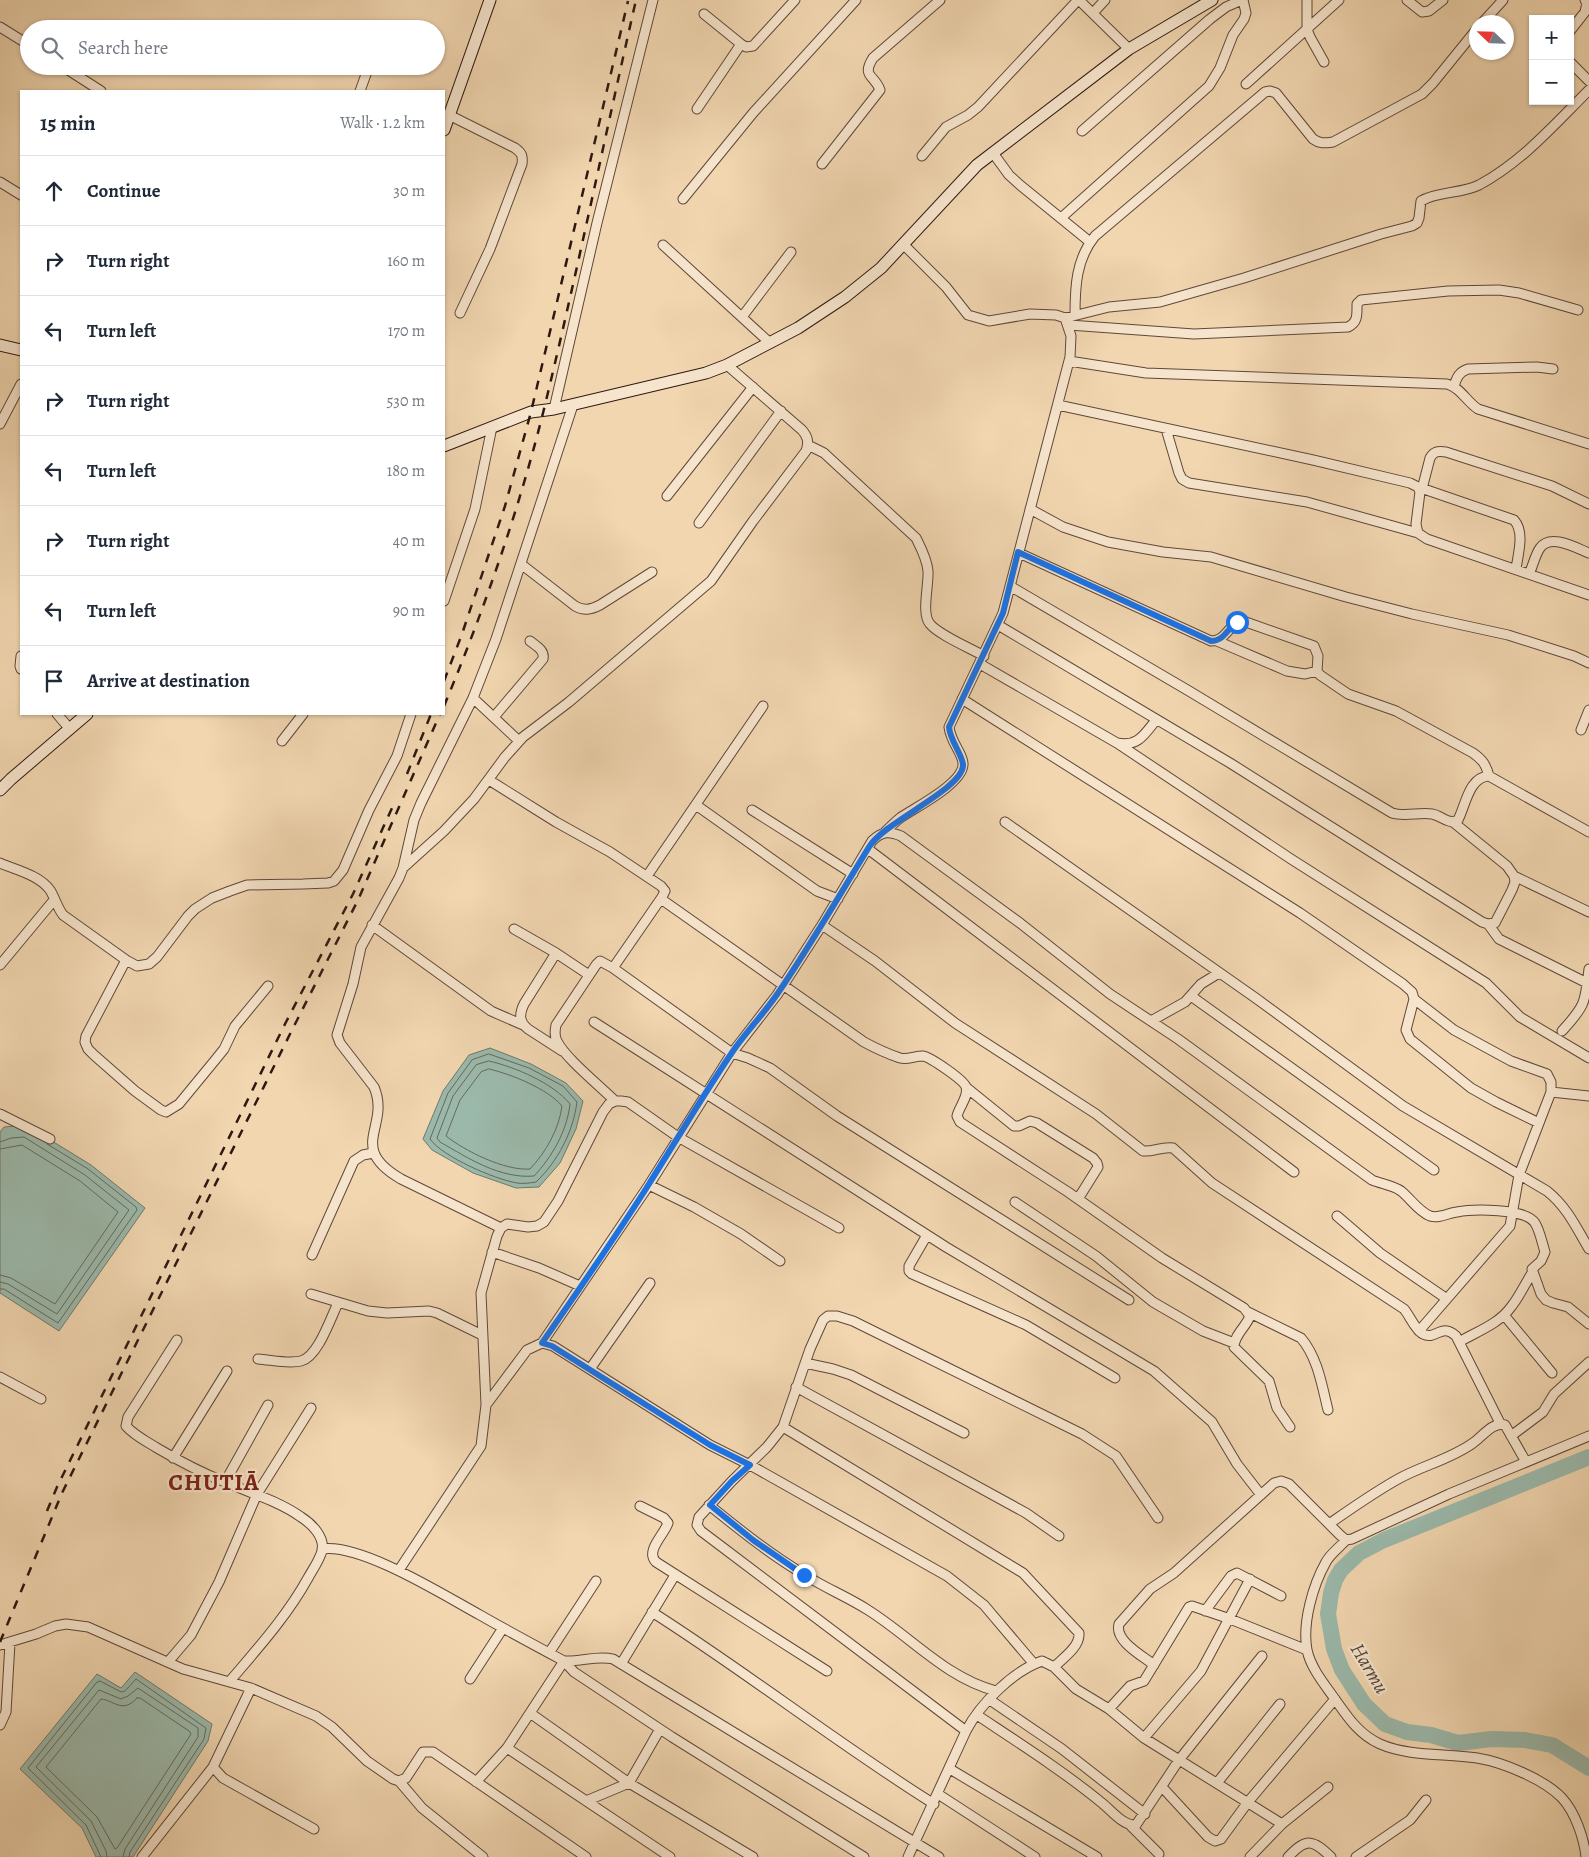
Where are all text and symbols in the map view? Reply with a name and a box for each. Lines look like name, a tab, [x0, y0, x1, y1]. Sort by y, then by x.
north arrow	[1469, 15, 1514, 60]
map controls	[1529, 15, 1574, 105]
button: +	[1529, 15, 1574, 60]
search box	[20, 20, 445, 75]
icon: search	[38, 34, 66, 62]
text: Search here	[78, 35, 168, 61]
button: −	[1529, 60, 1574, 105]
text: 15 min	[40, 109, 96, 137]
text: Walk · 1.2 km	[340, 112, 425, 134]
icon: ahead	[40, 177, 68, 205]
text: Continue	[87, 178, 161, 204]
text: 30 m	[393, 180, 425, 202]
icon: right	[40, 247, 68, 275]
text: Turn right	[87, 248, 169, 274]
text: 160 m	[387, 250, 425, 272]
icon: left	[40, 317, 68, 345]
text: Turn left	[87, 318, 156, 344]
text: 170 m	[388, 320, 425, 342]
icon: right	[40, 387, 68, 415]
text: Turn right	[87, 388, 169, 414]
text: 530 m	[386, 390, 425, 412]
icon: left	[40, 457, 68, 485]
text: Turn left	[87, 458, 156, 484]
text: 180 m	[387, 460, 425, 482]
icon: right	[40, 527, 68, 555]
text: Turn right	[87, 528, 169, 554]
text: 40 m	[393, 530, 425, 552]
icon: left	[40, 597, 68, 625]
text: Turn left	[87, 598, 156, 624]
text: 90 m	[393, 600, 425, 622]
route start	[1226, 611, 1249, 634]
icon: arrive	[40, 667, 68, 695]
text: Arrive at destination	[87, 668, 250, 694]
district label: CHUTIĀ	[168, 1466, 260, 1498]
route end	[793, 1564, 816, 1587]
water label: Harmu	[1344, 1638, 1395, 1699]

